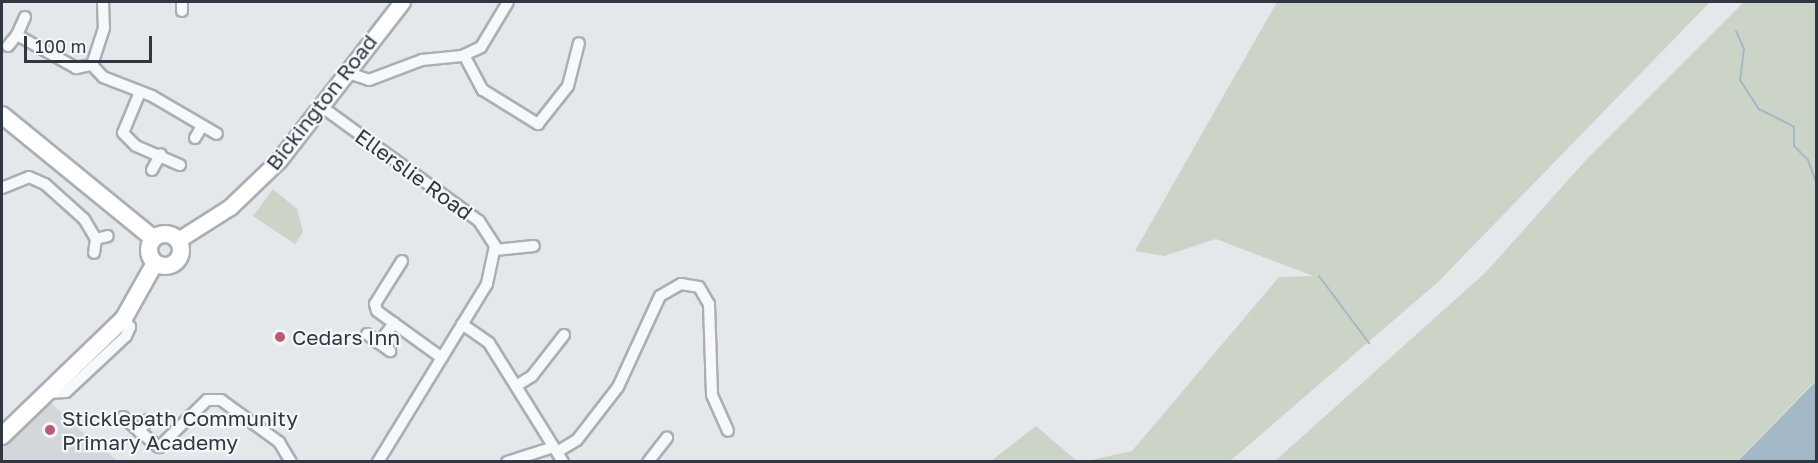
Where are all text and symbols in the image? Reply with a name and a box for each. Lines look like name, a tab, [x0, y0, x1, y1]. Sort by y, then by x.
scale bar	[27, 24, 154, 62]
street label: Bickington Road	[260, 29, 382, 175]
text: 100 m	[35, 35, 86, 57]
street label: Ellerslie Road	[350, 123, 478, 225]
place label: Cedars Inn	[292, 324, 400, 350]
marker: Cedars Inn	[273, 330, 287, 344]
place label: Sticklepath Community Primary Academy	[62, 405, 298, 455]
marker: Sticklepath Community Primary Academy	[43, 423, 57, 437]

